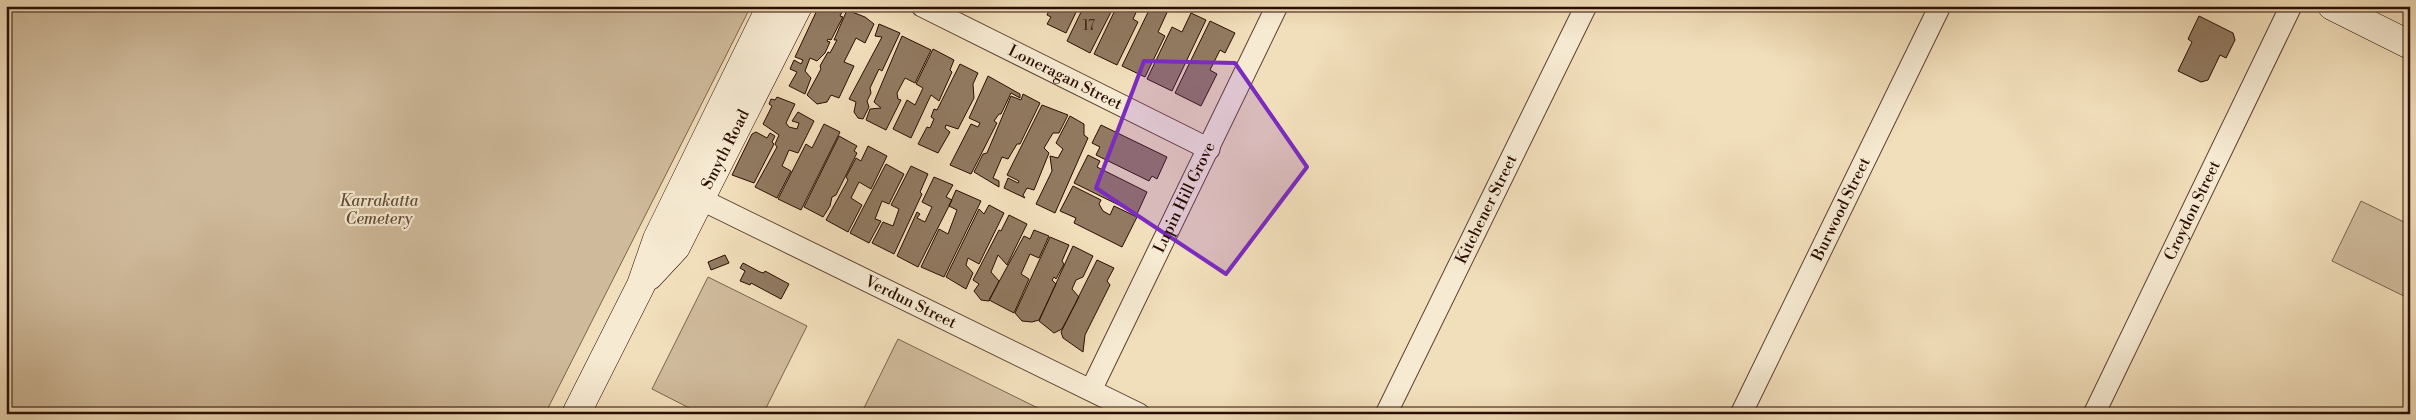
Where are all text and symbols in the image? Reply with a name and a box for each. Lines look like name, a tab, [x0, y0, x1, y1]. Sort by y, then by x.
house number: 17	[1083, 17, 1095, 35]
street label: Loneragan Street	[1005, 41, 1126, 114]
street label: Smyth Road	[697, 106, 754, 193]
street label: Lupin Hill Grove	[1149, 139, 1220, 256]
street label: Kitchener Street	[1451, 151, 1522, 267]
street label: Burwood Street	[1807, 154, 1875, 265]
street label: Croydon Street	[2160, 157, 2225, 264]
park label: Karrakatta Cemetery	[340, 191, 419, 229]
street label: Verdun Street	[861, 271, 960, 333]

